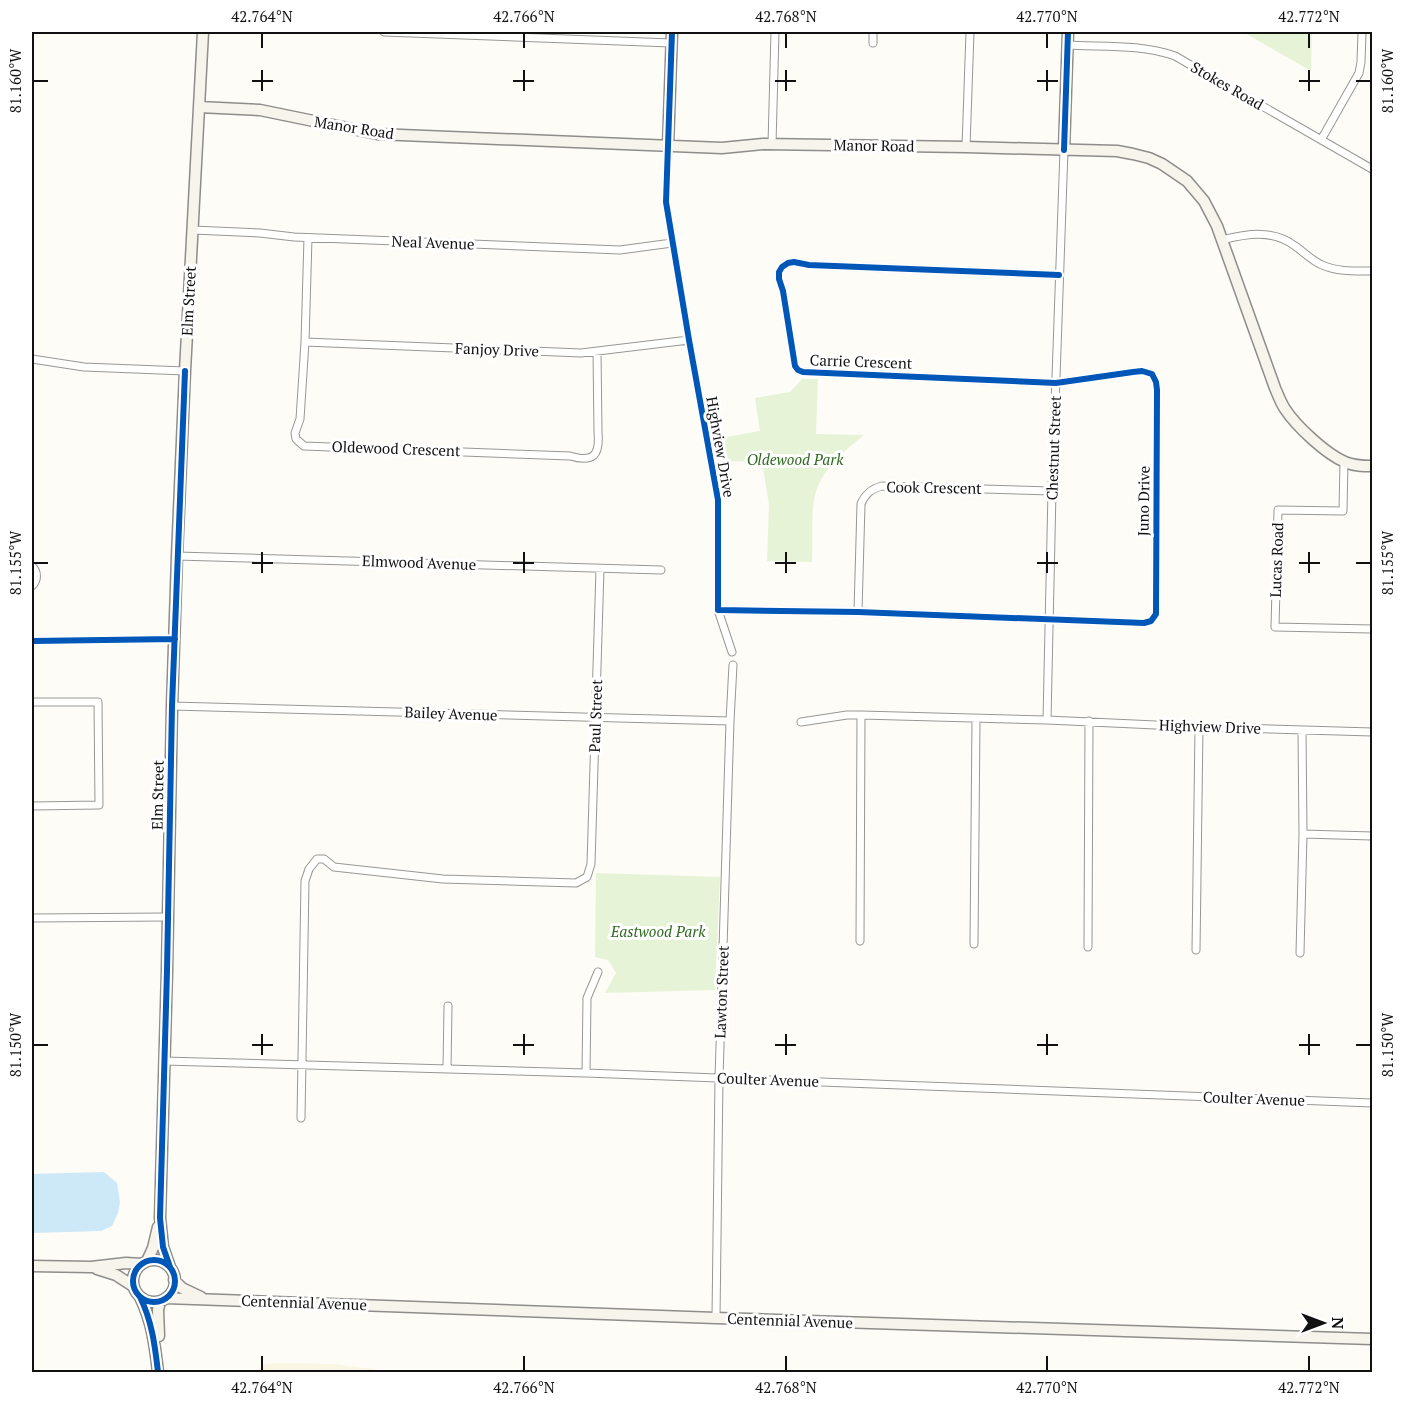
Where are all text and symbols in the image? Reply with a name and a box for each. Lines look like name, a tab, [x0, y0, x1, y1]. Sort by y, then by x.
text: 42.764°N	[231, 6, 293, 26]
text: 42.766°N	[493, 6, 555, 26]
text: 42.768°N	[755, 6, 817, 26]
text: 42.770°N	[1016, 6, 1078, 26]
text: 42.772°N	[1278, 6, 1340, 26]
text: 81.160°W	[5, 48, 25, 113]
text: 81.160°W	[1377, 48, 1397, 113]
street label: Stokes Road	[1188, 56, 1267, 114]
street label: Manor Road	[313, 111, 396, 143]
street label: Manor Road	[834, 134, 915, 156]
street label: Neal Avenue	[391, 231, 475, 253]
street label: Elm Street	[176, 265, 200, 336]
street label: Fanjoy Drive	[455, 338, 539, 360]
street label: Carrie Crescent	[809, 349, 913, 373]
street label: Highview Drive	[702, 395, 740, 499]
street label: Chestnut Street	[1041, 395, 1065, 501]
street label: Oldewood Crescent	[331, 436, 461, 460]
park label: Oldewood Park	[747, 449, 844, 469]
street label: Juno Drive	[1132, 466, 1154, 536]
street label: Cook Crescent	[886, 476, 982, 498]
street label: Lucas Road	[1265, 522, 1287, 598]
text: 81.155°W	[5, 530, 25, 595]
text: 81.155°W	[1377, 530, 1397, 595]
street label: Elmwood Avenue	[362, 550, 477, 574]
street label: Paul Street	[584, 679, 606, 753]
street label: Bailey Avenue	[404, 701, 498, 725]
street label: Highview Drive	[1159, 714, 1261, 738]
street label: Elm Street	[146, 759, 168, 830]
park label: Eastwood Park	[610, 921, 706, 941]
street label: Lawton Street	[709, 945, 733, 1039]
text: 81.150°W	[5, 1012, 25, 1077]
text: 81.150°W	[1377, 1012, 1397, 1077]
street label: Coulter Avenue	[717, 1067, 819, 1091]
street label: Coulter Avenue	[1203, 1086, 1305, 1110]
street label: Centennial Avenue	[241, 1290, 367, 1314]
north arrow	[1293, 1293, 1353, 1353]
street label: Centennial Avenue	[727, 1308, 853, 1332]
text: N	[1327, 1317, 1349, 1329]
text: 42.764°N	[231, 1377, 293, 1397]
text: 42.766°N	[493, 1377, 555, 1397]
text: 42.768°N	[755, 1377, 817, 1397]
text: 42.770°N	[1016, 1377, 1078, 1397]
text: 42.772°N	[1278, 1377, 1340, 1397]

